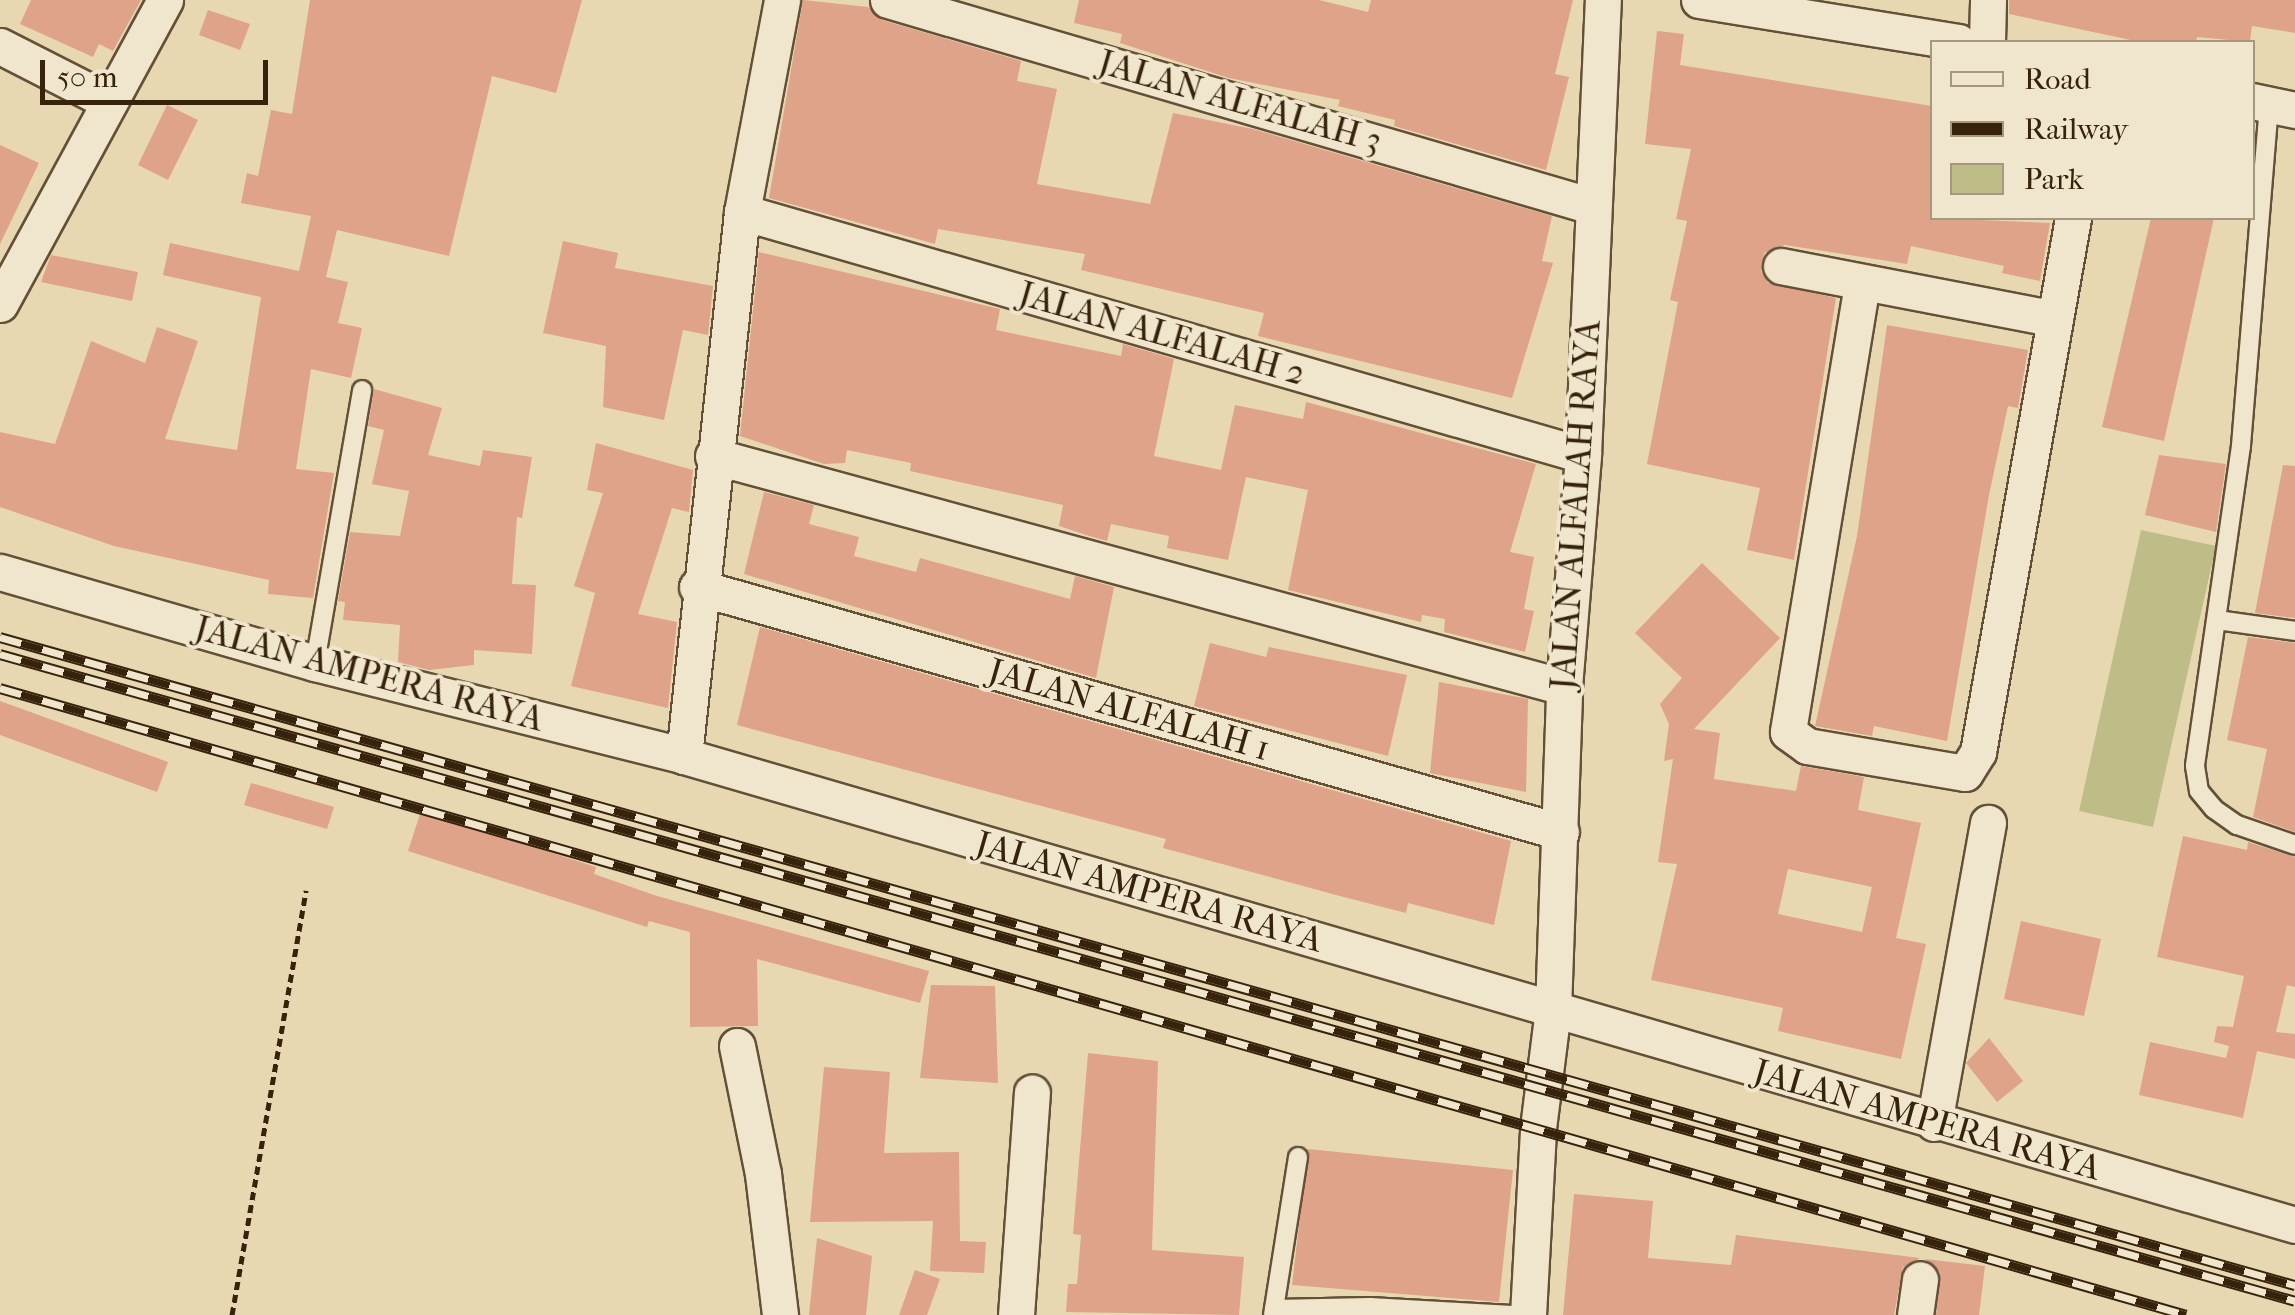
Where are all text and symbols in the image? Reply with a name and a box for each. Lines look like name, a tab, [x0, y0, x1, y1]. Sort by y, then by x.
scale bar	[45, 40, 272, 102]
legend	[1930, 40, 2255, 220]
street label: JALAN ALFALAH 3	[1094, 42, 1386, 162]
text: 50 m	[57, 60, 118, 95]
text: Road	[2024, 62, 2091, 97]
text: Railway	[2024, 112, 2128, 147]
text: Park	[2024, 162, 2084, 197]
street label: JALAN ALFALAH 2	[1014, 273, 1310, 395]
street label: JALAN ALFALAH RAYA	[1542, 319, 1610, 691]
street label: JALAN AMPERA RAYA	[190, 607, 548, 741]
street label: JALAN ALFALAH 1	[984, 650, 1274, 770]
street label: JALAN AMPERA RAYA	[971, 822, 1327, 962]
street label: JALAN AMPERA RAYA	[1749, 1050, 2105, 1190]

